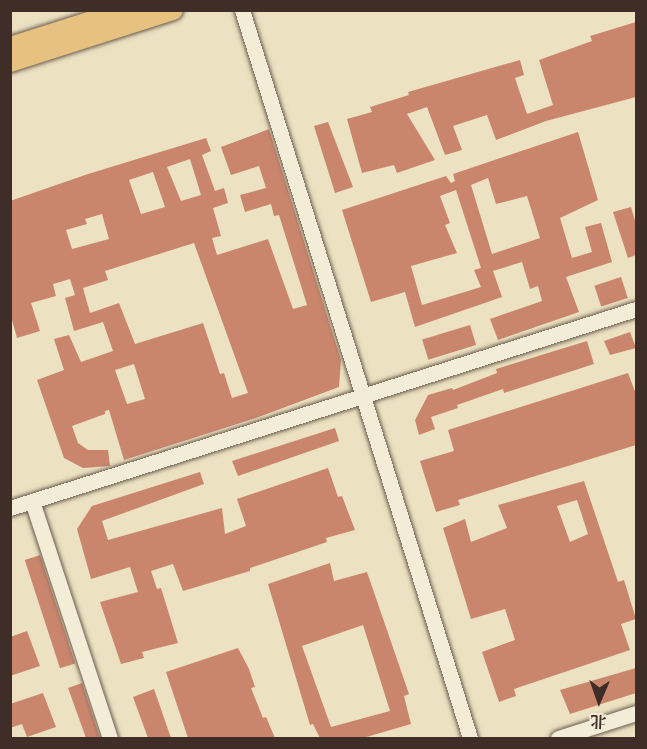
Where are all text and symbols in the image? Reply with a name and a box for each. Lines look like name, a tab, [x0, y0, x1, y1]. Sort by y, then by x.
north arrow	[569, 671, 629, 731]
text: 北	[590, 708, 607, 731]

